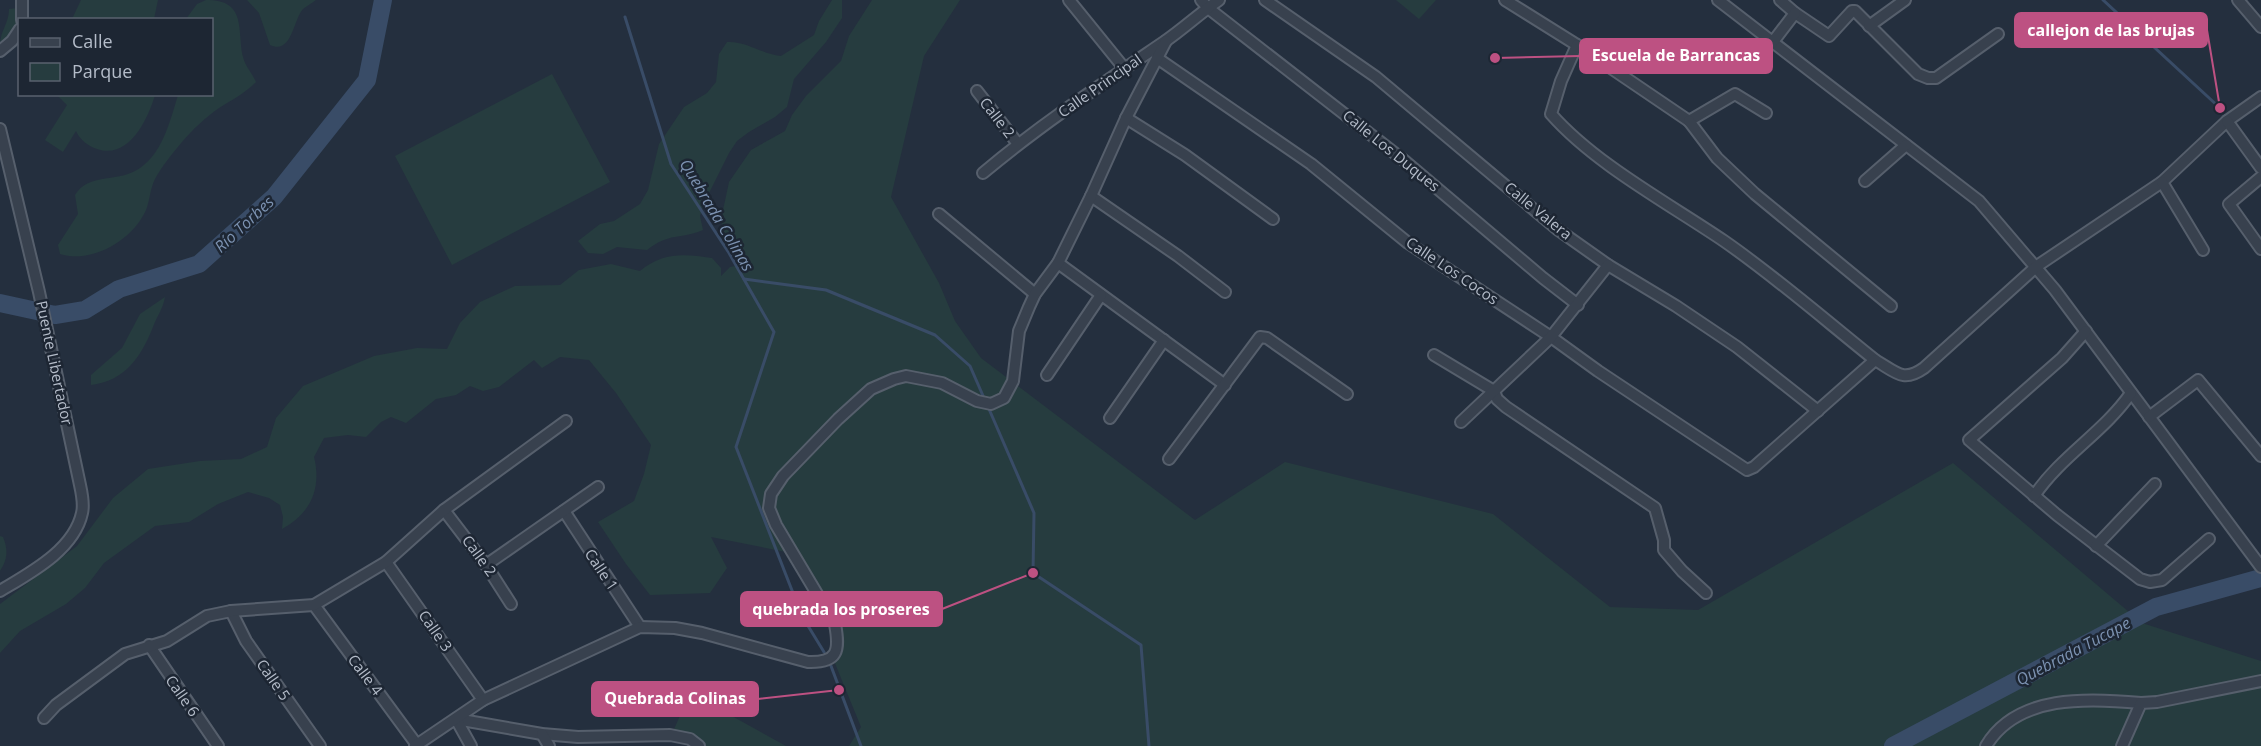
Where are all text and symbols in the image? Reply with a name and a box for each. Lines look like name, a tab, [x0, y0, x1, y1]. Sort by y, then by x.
callout: callejon de las brujas	[2015, 13, 2207, 47]
legend	[18, 18, 213, 96]
text: callejon de las brujas	[2027, 19, 2195, 41]
text: Calle	[72, 29, 113, 53]
callout: Escuela de Barrancas	[1580, 39, 1772, 73]
text: Escuela de Barrancas	[1592, 44, 1760, 66]
street label: Calle Principal	[1054, 49, 1145, 122]
text: Parque	[72, 59, 132, 83]
street label: Calle 2	[976, 93, 1020, 142]
street label: Calle Los Duques	[1339, 105, 1444, 196]
water label: Quebrada Colinas	[675, 155, 759, 275]
street label: Calle Valera	[1501, 177, 1577, 244]
water label: Río Torbes	[210, 191, 279, 257]
street label: Calle Los Cocos	[1402, 232, 1503, 308]
street label: Puente Libertador	[32, 299, 78, 427]
street label: Calle 2	[458, 531, 501, 580]
street label: Calle 1	[581, 545, 623, 594]
callout: quebrada los proseres	[741, 592, 942, 626]
text: quebrada los proseres	[752, 598, 930, 620]
street label: Calle 3	[414, 606, 457, 655]
water label: Quebrada Tucape	[2012, 612, 2134, 690]
street label: Calle 4	[344, 650, 388, 699]
street label: Calle 5	[252, 655, 295, 704]
street label: Calle 6	[161, 671, 204, 720]
callout: Quebrada Colinas	[592, 682, 758, 716]
text: Quebrada Colinas	[604, 687, 746, 709]

